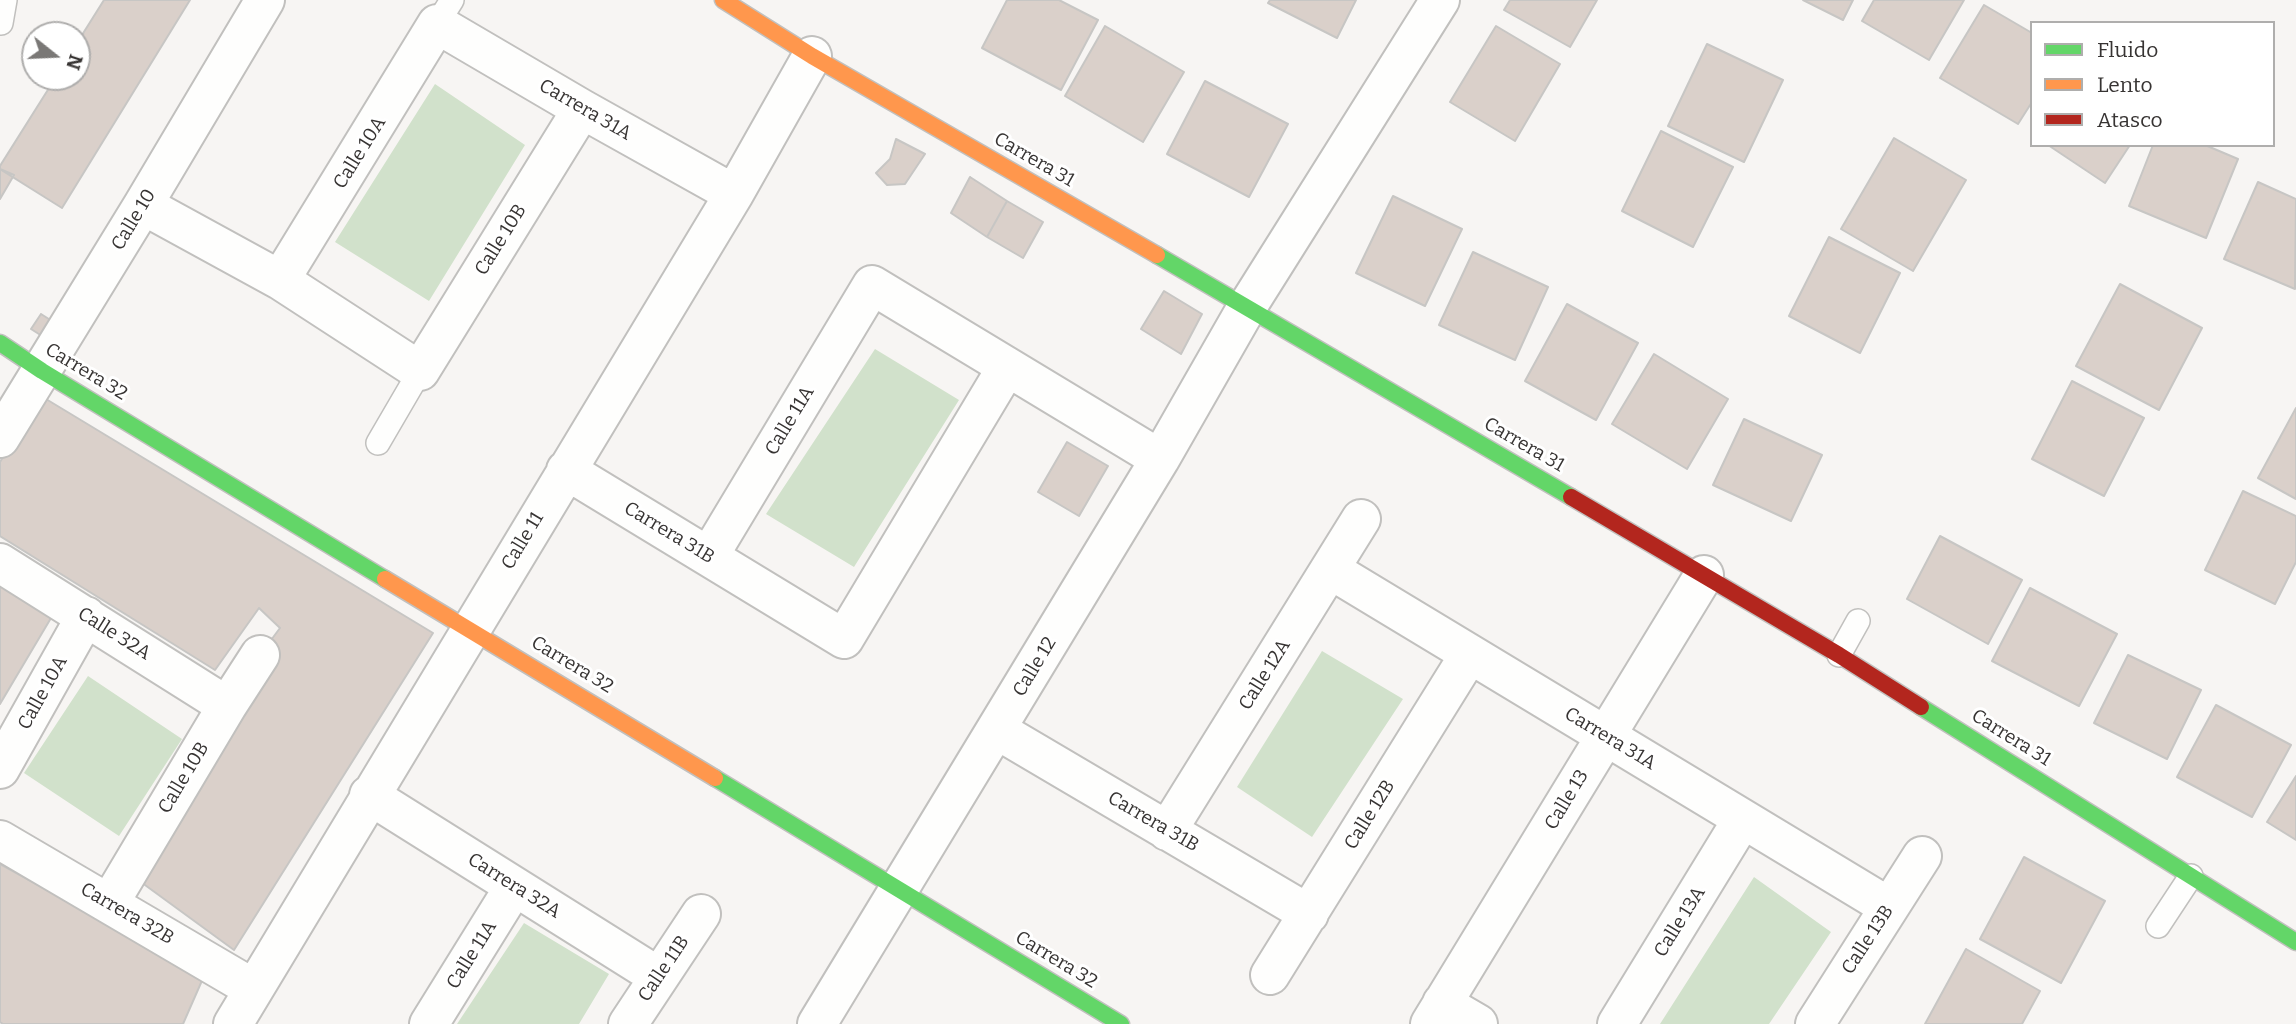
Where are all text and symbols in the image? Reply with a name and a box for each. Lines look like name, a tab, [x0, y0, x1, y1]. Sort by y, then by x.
north arrow	[21, 21, 91, 91]
legend	[2030, 21, 2275, 147]
text: Fluido	[2097, 37, 2158, 63]
text: N	[61, 51, 88, 73]
text: Lento	[2097, 72, 2153, 98]
street label: Carrera 31A	[535, 74, 635, 146]
text: Atasco	[2097, 107, 2163, 133]
street label: Calle 10A	[329, 113, 391, 193]
street label: Carrera 31	[990, 128, 1078, 192]
street label: Calle 10	[107, 185, 161, 255]
street label: Calle 10B	[470, 200, 532, 280]
street label: Carrera 32	[41, 339, 131, 405]
street label: Calle 11A	[761, 382, 819, 460]
street label: Carrera 31	[1480, 413, 1568, 477]
street label: Carrera 31B	[620, 497, 718, 569]
street label: Calle 11	[497, 508, 549, 574]
street label: Calle 32A	[73, 603, 155, 665]
street label: Carrera 32	[527, 632, 617, 698]
street label: Calle 12	[1008, 633, 1062, 701]
street label: Calle 12A	[1234, 635, 1296, 715]
street label: Calle 10A	[13, 652, 73, 734]
street label: Carrera 31A	[1560, 703, 1660, 775]
street label: Carrera 31	[1967, 705, 2055, 771]
street label: Calle 10B	[154, 738, 214, 818]
street label: Calle 13	[1540, 766, 1594, 834]
street label: Calle 12B	[1340, 776, 1400, 854]
street label: Carrera 31B	[1103, 787, 1203, 857]
street label: Carrera 32A	[463, 848, 565, 924]
street label: Carrera 32B	[76, 878, 178, 950]
street label: Calle 13A	[1650, 883, 1710, 961]
street label: Calle 13B	[1837, 901, 1899, 979]
street label: Calle 11A	[442, 917, 502, 993]
street label: Carrera 32	[1011, 927, 1101, 993]
street label: Calle 11B	[634, 932, 694, 1006]

